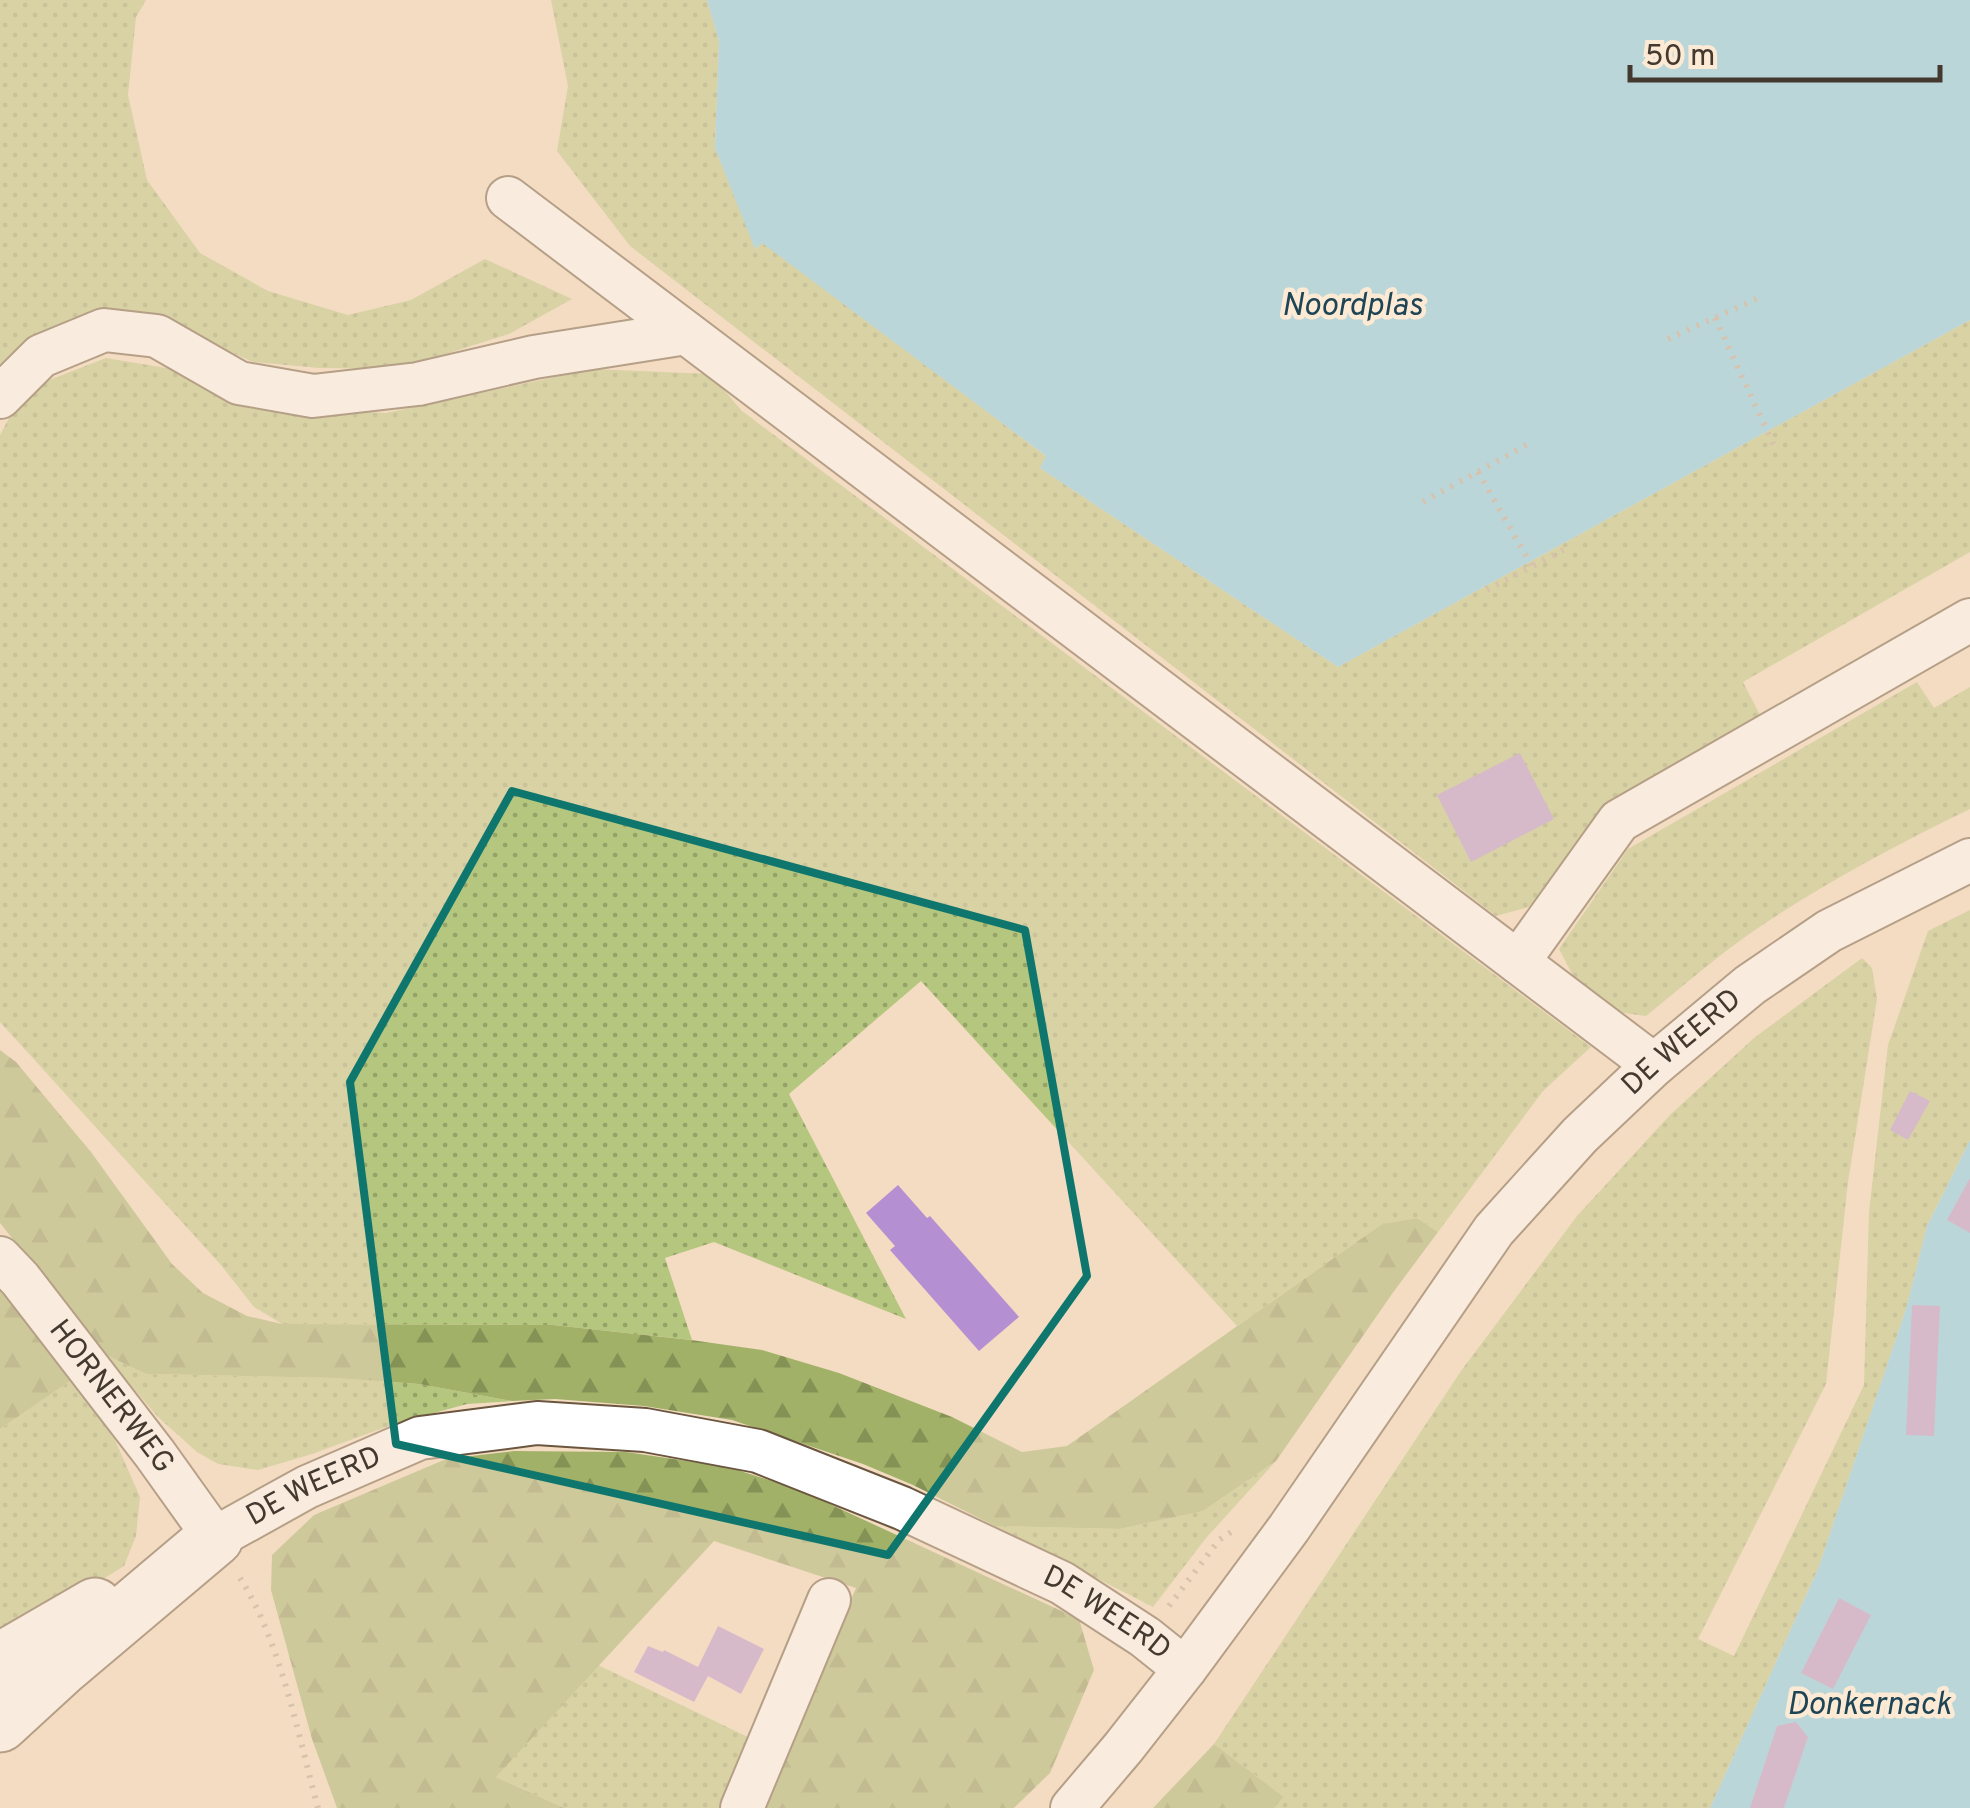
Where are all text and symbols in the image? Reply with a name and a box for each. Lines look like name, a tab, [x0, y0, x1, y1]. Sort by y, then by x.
scale bar	[1630, 20, 1940, 82]
text: 50 m	[1645, 39, 1715, 76]
water label: Noordplas	[1282, 287, 1423, 327]
street label: DE WEERD	[1614, 981, 1749, 1104]
street label: HORNERWEG	[40, 1313, 182, 1481]
street label: DE WEERD	[240, 1438, 387, 1535]
street label: DE WEERD	[1037, 1558, 1178, 1669]
water label: Donkernack	[1787, 1686, 1952, 1726]

